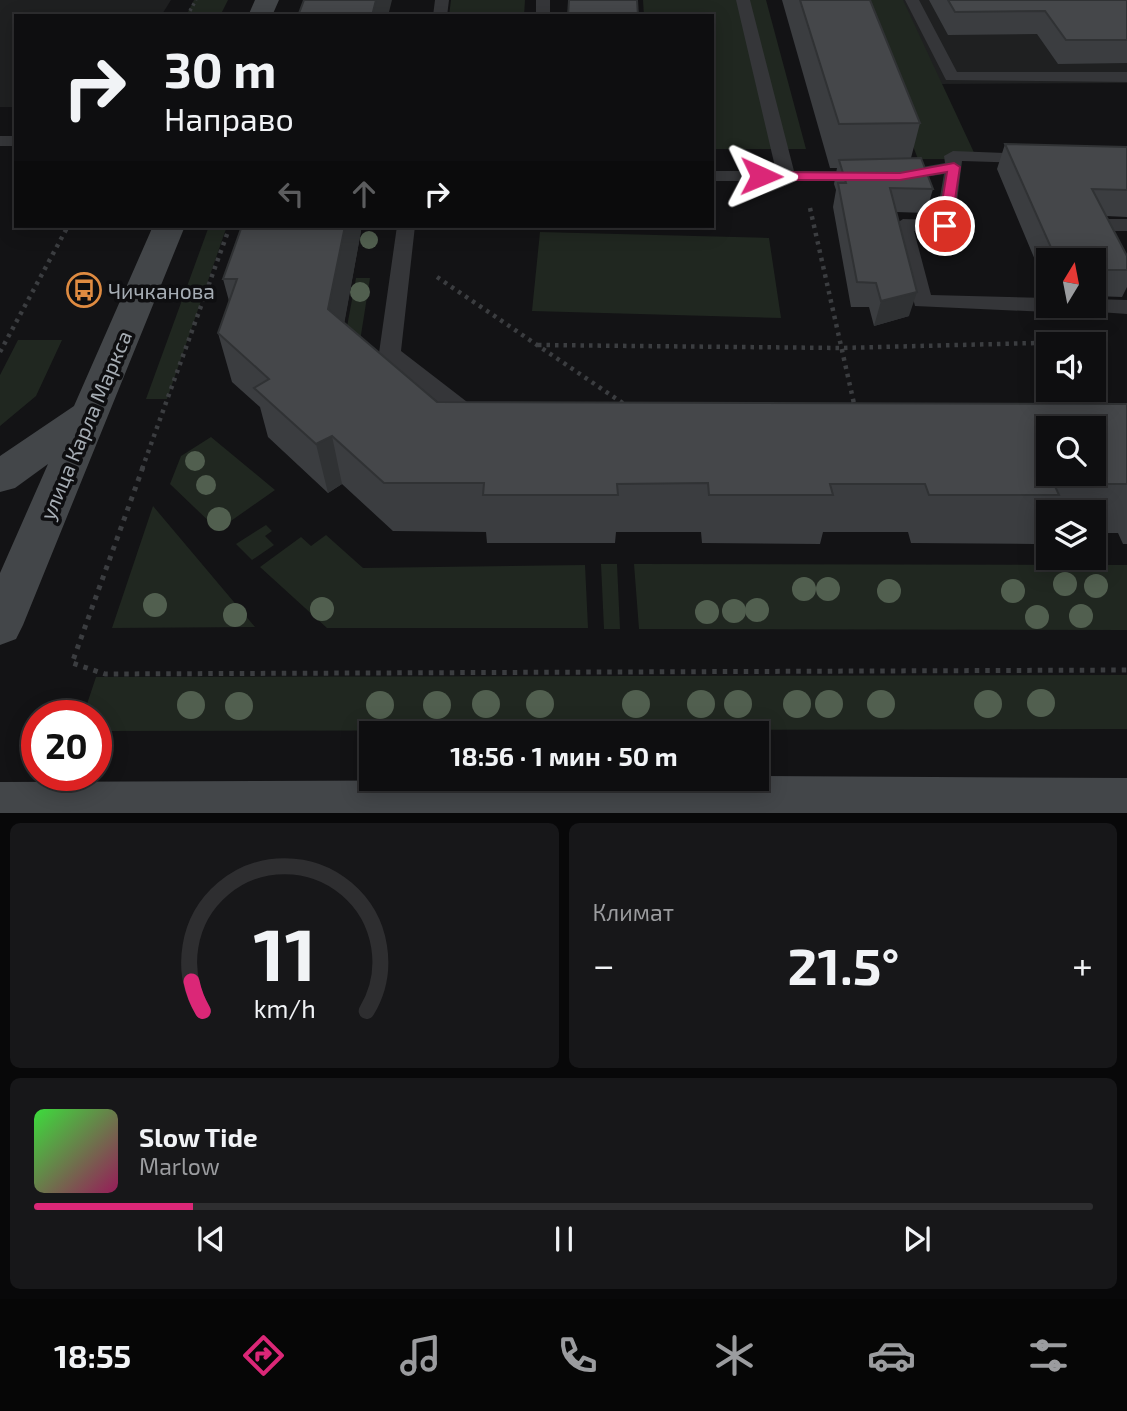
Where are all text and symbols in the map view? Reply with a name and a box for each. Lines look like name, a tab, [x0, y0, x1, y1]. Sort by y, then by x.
text: 30 m	[164, 39, 276, 98]
icon: right	[49, 42, 140, 133]
text: Направо	[164, 99, 294, 137]
position arrow	[724, 139, 798, 213]
icon: left	[272, 175, 310, 213]
icon: ahead	[345, 175, 383, 213]
icon: right	[418, 175, 456, 213]
pin	[915, 196, 975, 256]
icon: arrive	[926, 207, 964, 245]
north arrow	[1036, 248, 1106, 318]
map controls	[1036, 248, 1106, 570]
bus stop icon: Чичканова	[65, 271, 103, 309]
place label: Чичканова	[108, 278, 215, 303]
street label: улица Карла Маркса	[34, 327, 137, 524]
button: sound	[1036, 332, 1106, 402]
button: search	[1036, 416, 1106, 486]
button: layers	[1036, 500, 1106, 570]
speed limit sign: 20	[21, 700, 112, 791]
text: 18:56 · 1 мин · 50 m	[450, 740, 678, 771]
text: Климат	[593, 898, 674, 926]
text: 11	[253, 909, 316, 997]
text: 21.5°	[787, 933, 899, 995]
text: −	[593, 941, 615, 987]
text: +	[1072, 941, 1093, 987]
text: km/h	[253, 993, 315, 1023]
text: Slow Tide	[139, 1121, 258, 1152]
text: Marlow	[139, 1152, 220, 1180]
icon: previous	[192, 1220, 230, 1258]
icon: pause	[545, 1220, 583, 1258]
icon: next	[898, 1220, 936, 1258]
icon: directions	[239, 1331, 288, 1380]
icon: music	[396, 1331, 445, 1380]
icon: phone	[553, 1331, 602, 1380]
icon: climate	[710, 1331, 759, 1380]
icon: car	[867, 1331, 916, 1380]
icon: filters	[1024, 1331, 1073, 1380]
text: 18:55	[54, 1336, 131, 1374]

